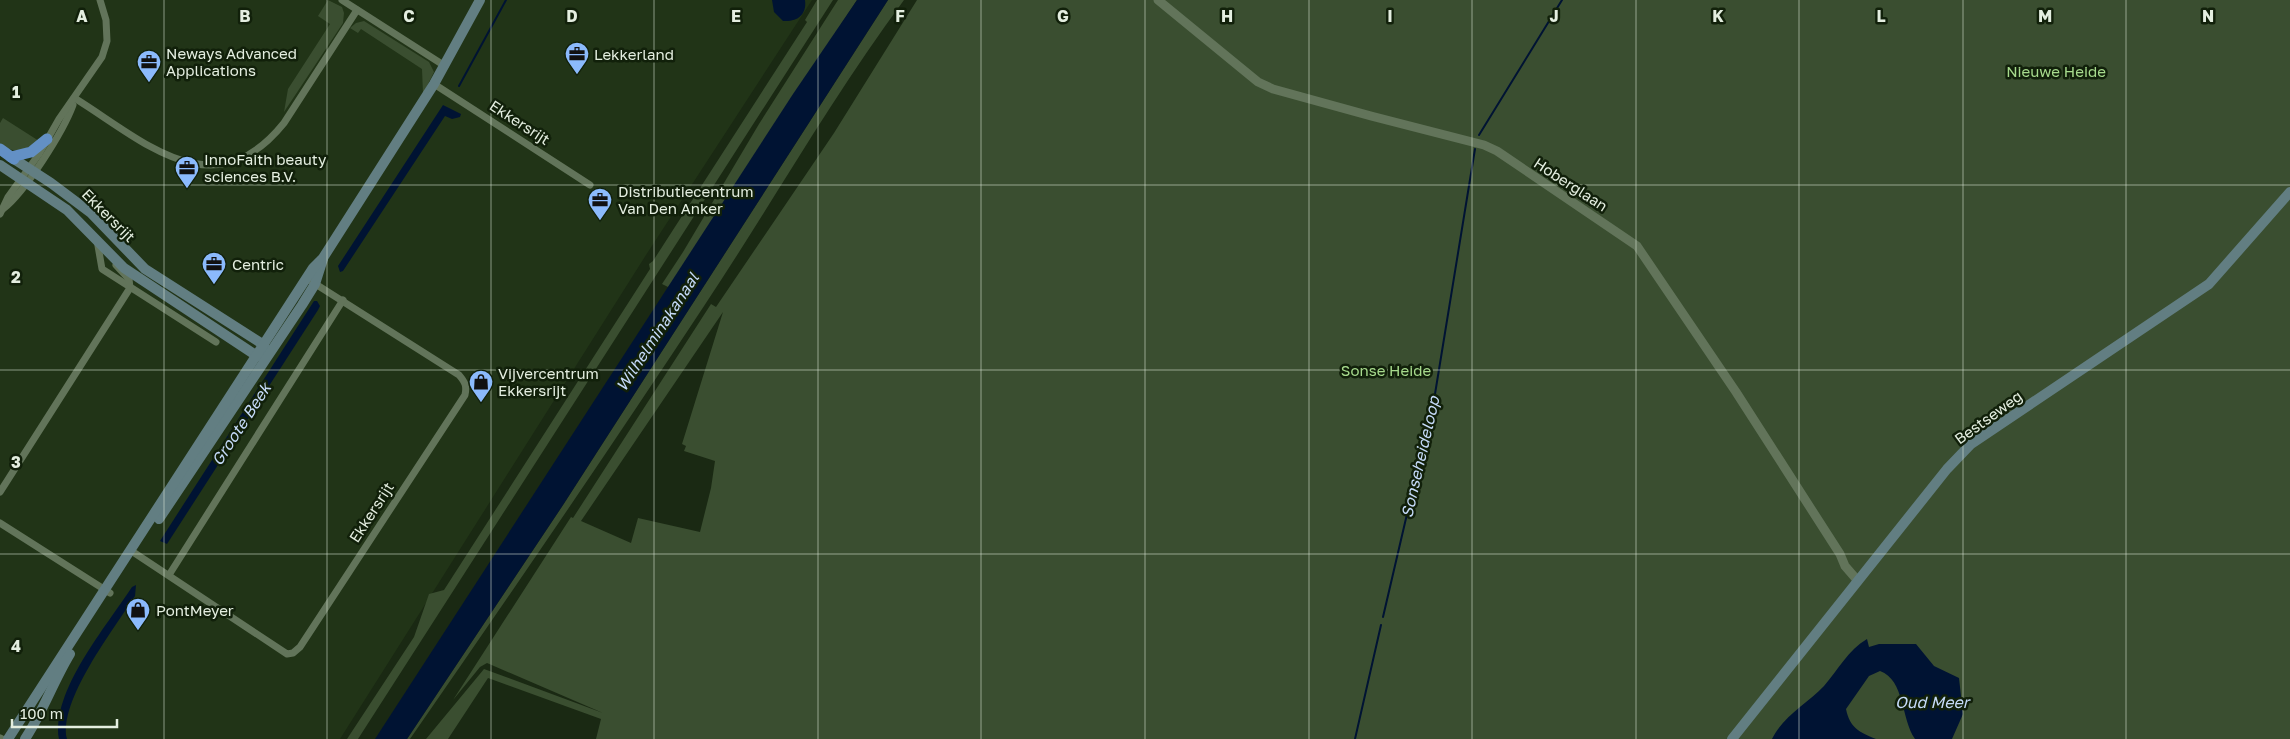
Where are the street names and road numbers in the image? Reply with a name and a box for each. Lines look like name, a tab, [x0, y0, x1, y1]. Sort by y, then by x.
street label: Ekkersrijt	[486, 96, 554, 148]
street label: Hoberglaan	[1531, 154, 1611, 214]
street label: Ekkersrijt	[79, 185, 139, 245]
street label: Bestseweg	[1951, 386, 2025, 448]
street label: Ekkersrijt	[345, 478, 397, 546]

